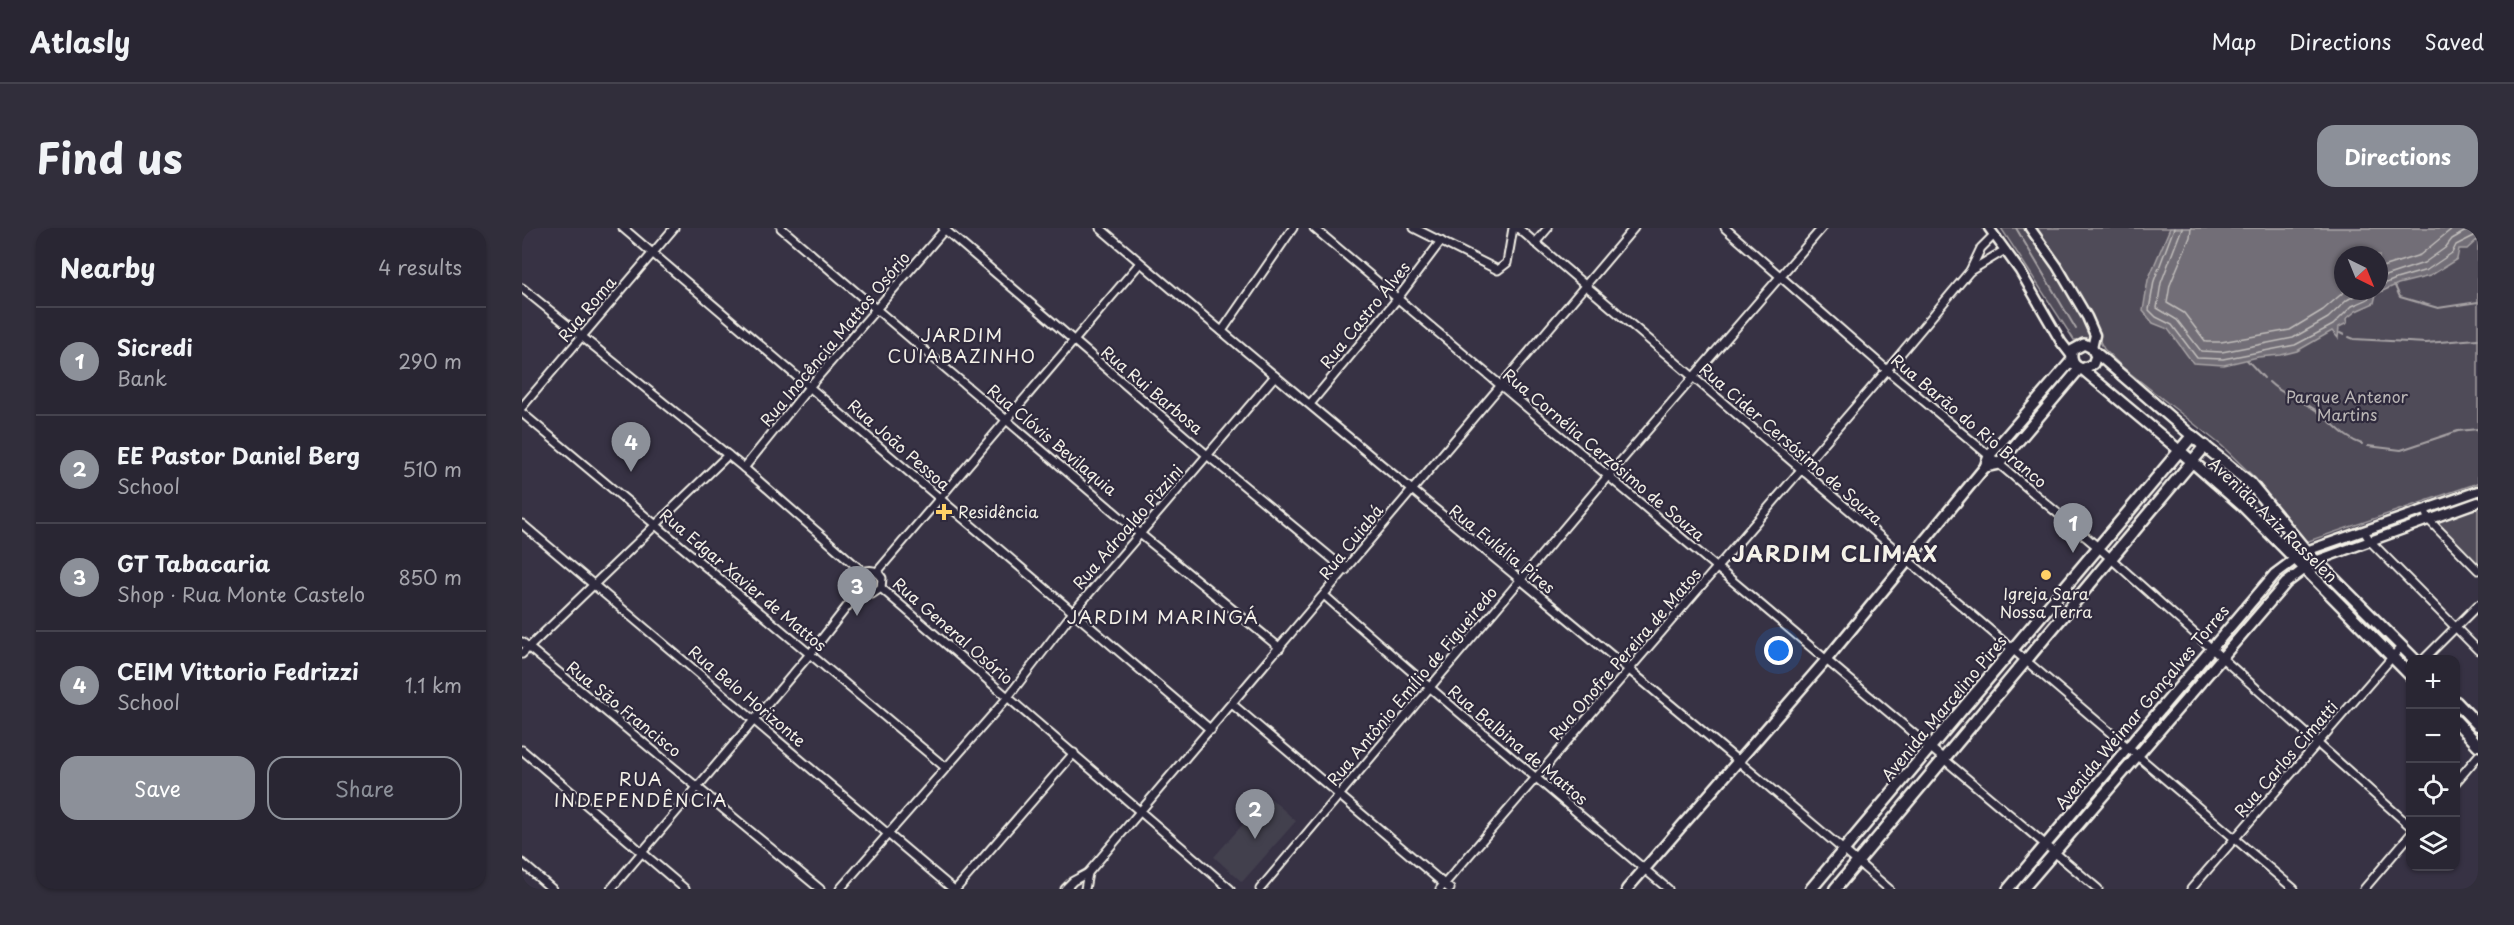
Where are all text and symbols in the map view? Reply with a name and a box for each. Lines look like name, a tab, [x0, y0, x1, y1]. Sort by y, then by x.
text: Atlasly	[30, 20, 130, 63]
text: Map	[2211, 25, 2256, 57]
text: Directions	[2289, 25, 2391, 57]
text: Saved	[2424, 25, 2484, 57]
text: Find us	[36, 125, 183, 188]
button: Directions	[2317, 125, 2478, 187]
street label: Rua Inocência Mattos Osório	[754, 246, 915, 431]
north arrow	[2334, 246, 2388, 300]
text: Nearby	[60, 248, 155, 287]
text: 4 results	[378, 252, 462, 282]
street label: Rua Castro Alves	[1314, 256, 1415, 373]
street label: Rua Roma	[552, 270, 621, 346]
district label: JARDIM CUIABAZINHO	[888, 321, 1036, 369]
text: Sicredi	[117, 330, 193, 363]
street label: Rua Rui Barbosa	[1096, 339, 1209, 439]
text: 1	[75, 346, 84, 376]
text: 290 m	[398, 346, 462, 376]
street label: Rua Barão do Rio Branco	[1886, 348, 2053, 493]
street label: Rua Cider Cersósimo de Souza	[1695, 357, 1889, 530]
street label: Rua Cornélia Cerzósimo de Souza	[1498, 362, 1711, 546]
text: Bank	[117, 363, 167, 393]
street label: Rua Clóvis Bevilaquia	[983, 378, 1123, 501]
park label: Parque Antenor Martins	[2286, 384, 2409, 426]
street label: Rua João Pessoa	[843, 393, 956, 496]
pin: 4	[612, 422, 650, 472]
text: EE Pastor Daniel Berg	[117, 438, 360, 471]
street label: Avenida Aziz Rasselen	[2204, 451, 2344, 587]
text: 2	[72, 454, 87, 484]
text: 510 m	[402, 454, 462, 484]
street label: Rua Adroaldo Pizzini	[1066, 459, 1188, 594]
text: School	[117, 471, 180, 501]
street label: Rua Eulália Pires	[1444, 498, 1561, 599]
place label: Residência	[958, 499, 1038, 523]
street label: Rua Cuiabá	[1312, 499, 1388, 584]
street label: Rua Edgar Xavier de Mattos	[655, 502, 832, 656]
marker: Residência	[935, 503, 953, 521]
pin: 1	[2054, 504, 2092, 553]
district label: JARDIM CLIMAX	[1731, 536, 1939, 569]
text: GT Tabacaria	[117, 546, 270, 579]
text: 3	[73, 562, 86, 592]
text: 850 m	[398, 562, 462, 592]
street label: Rua Onofre Pereira de Matos	[1543, 562, 1706, 745]
pin: 3	[838, 566, 876, 616]
marker: Igreja Sara Nossa Terra	[2039, 568, 2053, 582]
street label: Rua General Osório	[888, 571, 1019, 689]
text: Shop · Rua Monte Castelo	[117, 579, 365, 609]
street label: Rua Antônio Emílio de Figueiredo	[1320, 580, 1502, 790]
place label: Igreja Sara Nossa Terra	[2000, 581, 2092, 623]
street label: Avenida Weimar Gonçalves Torres	[2048, 599, 2234, 814]
district label: JARDIM MARINGÁ	[1067, 603, 1259, 630]
street label: Avenida Marcelino Pires	[1875, 629, 2012, 786]
your location	[1764, 636, 1793, 665]
street label: Rua Belo Horizonte	[684, 639, 812, 752]
text: CEIM Vittorio Fedrizzi	[117, 654, 359, 687]
street label: Rua São Francisco	[562, 654, 687, 762]
map controls	[2406, 655, 2460, 871]
button: +	[2406, 655, 2460, 709]
text: 4	[73, 670, 86, 700]
text: 1.1 km	[405, 670, 462, 700]
street label: Rua Balbina de Mattos	[1444, 679, 1594, 810]
text: School	[117, 687, 180, 717]
street label: Rua Carlos Cimatti	[2228, 695, 2343, 822]
button: −	[2406, 709, 2460, 763]
button: Save	[60, 756, 255, 820]
button: Share	[267, 756, 462, 820]
button: locate	[2406, 763, 2460, 817]
district label: RUA INDEPENDÊNCIA	[554, 765, 728, 813]
pin: 2	[1236, 790, 1274, 839]
button: layers	[2406, 817, 2460, 871]

